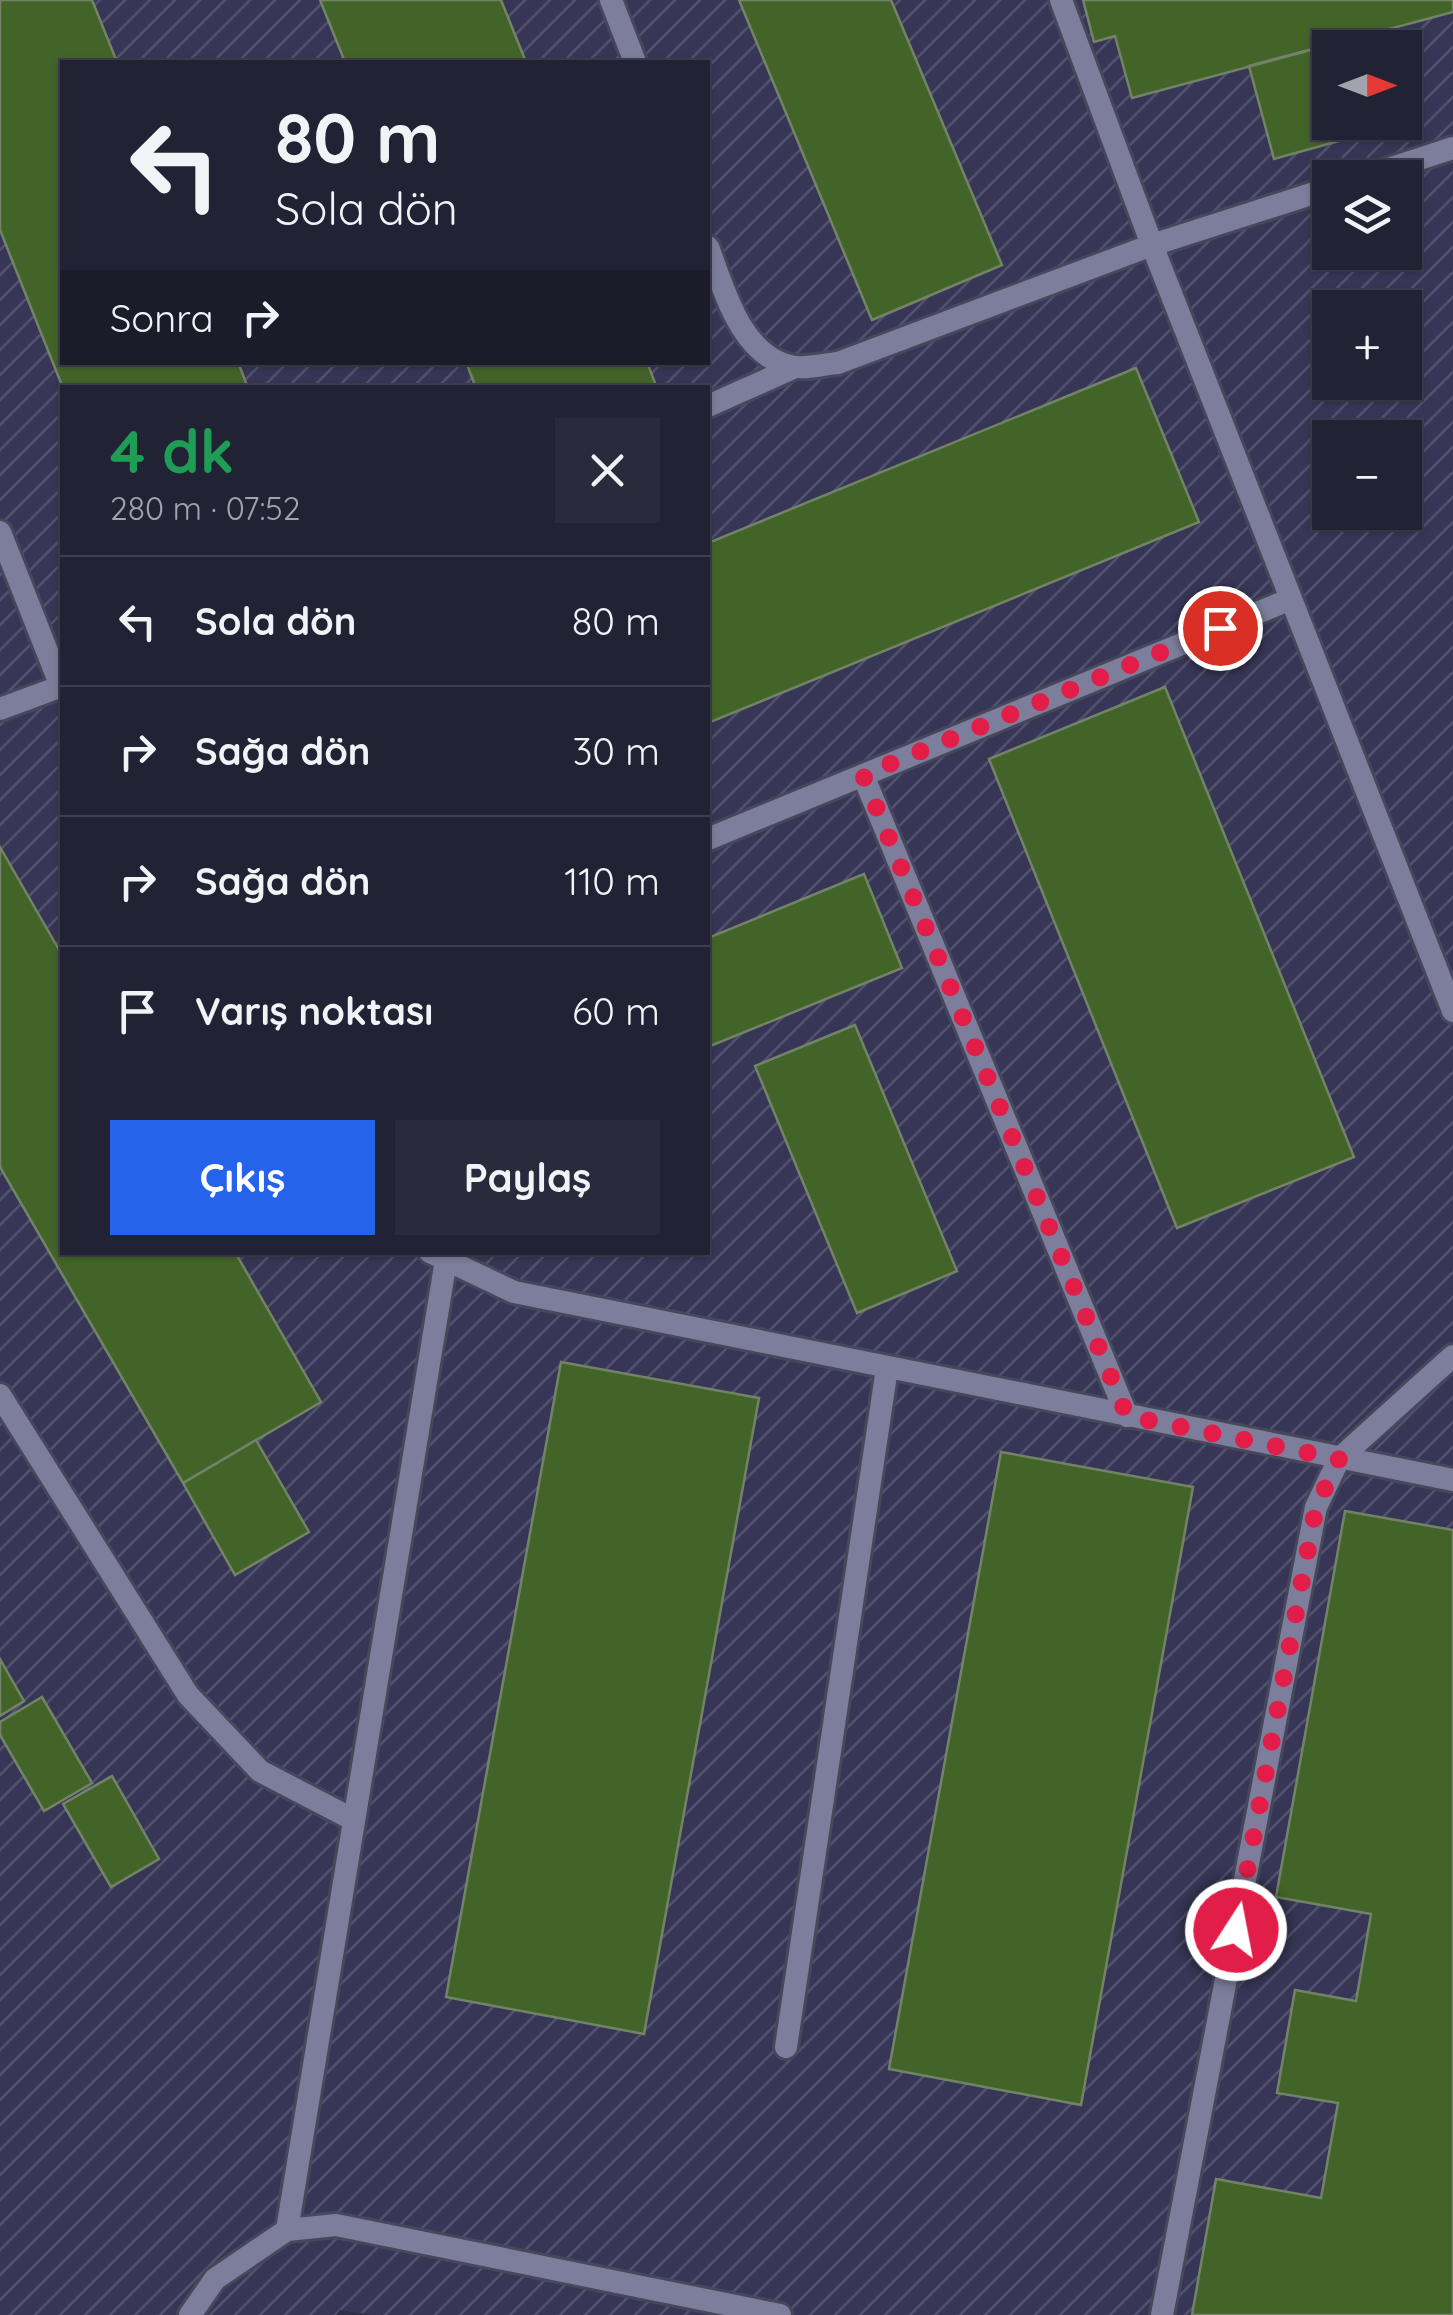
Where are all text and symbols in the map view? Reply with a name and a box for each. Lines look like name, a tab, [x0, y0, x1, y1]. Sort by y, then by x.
north arrow	[1312, 30, 1422, 140]
map controls	[1312, 30, 1422, 530]
text: 80 m	[275, 93, 440, 181]
icon: left	[110, 100, 240, 230]
button: layers	[1312, 160, 1422, 270]
text: Sola dön	[275, 180, 458, 236]
icon: right	[233, 290, 288, 345]
button: +	[1312, 290, 1422, 400]
text: Sonra	[110, 294, 213, 342]
text: 4 dk	[110, 413, 234, 488]
button: close	[555, 418, 660, 523]
button: −	[1312, 420, 1422, 530]
text: 280 m · 07:52	[110, 488, 301, 528]
pin	[1178, 586, 1263, 671]
icon: left	[110, 594, 165, 649]
text: Sola dön	[195, 597, 356, 645]
text: 80 m	[572, 597, 660, 645]
icon: arrive	[1193, 601, 1248, 656]
icon: right	[110, 724, 165, 779]
text: Sağa dön	[195, 727, 371, 775]
text: 30 m	[572, 727, 660, 775]
icon: right	[110, 854, 165, 909]
text: Sağa dön	[195, 857, 371, 905]
text: 110 m	[564, 857, 660, 905]
icon: arrive	[110, 984, 165, 1039]
text: Varış noktası	[195, 987, 433, 1035]
text: 60 m	[572, 987, 660, 1035]
button: Çıkış	[110, 1120, 375, 1235]
button: Paylaş	[395, 1120, 660, 1235]
position arrow	[1184, 1878, 1288, 1982]

